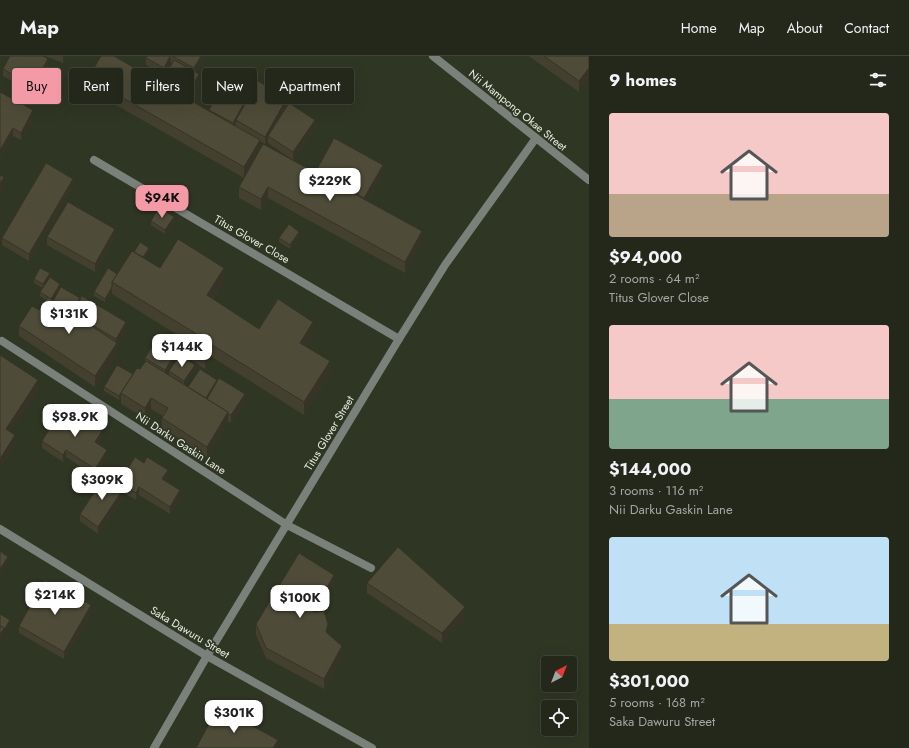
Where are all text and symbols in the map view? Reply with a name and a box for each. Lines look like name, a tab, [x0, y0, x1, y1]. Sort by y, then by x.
text: Map	[20, 14, 59, 41]
text: Home	[681, 18, 717, 38]
text: Map	[739, 18, 765, 38]
text: About	[787, 18, 822, 38]
text: Contact	[844, 18, 889, 38]
street label: Nii Mampong Okae Street	[466, 65, 571, 155]
chip: Buy	[12, 68, 61, 104]
chip: Rent	[69, 68, 123, 104]
chip: Filters	[131, 68, 194, 104]
chip: New	[202, 68, 257, 104]
chip: Apartment	[265, 68, 354, 104]
text: 9 homes	[609, 68, 677, 92]
icon: filters	[867, 69, 889, 91]
icon: home	[713, 139, 785, 211]
pin: $229K	[302, 168, 358, 202]
text: $229K	[309, 171, 351, 190]
pin: $94K	[138, 185, 186, 219]
text: $94K	[145, 188, 179, 207]
street label: Titus Glover Close	[211, 211, 293, 267]
text: $94,000	[609, 245, 682, 269]
text: 2 rooms · 64 m²	[609, 269, 699, 288]
text: Titus Glover Close	[609, 288, 709, 307]
pin: $131K	[41, 301, 97, 335]
text: $131K	[50, 304, 88, 323]
pin: $144K	[154, 334, 210, 368]
text: $144K	[161, 337, 203, 356]
icon: home	[713, 351, 785, 423]
street label: Titus Glover Street	[300, 392, 358, 473]
pin: $98.9K	[42, 404, 108, 438]
text: $98.9K	[52, 407, 98, 426]
street label: Nii Darku Gaskin Lane	[133, 408, 229, 478]
text: $144,000	[609, 457, 691, 481]
pin: $309K	[74, 467, 130, 501]
text: $309K	[81, 470, 123, 489]
text: 3 rooms · 116 m²	[609, 481, 703, 500]
text: Nii Darku Gaskin Lane	[609, 500, 733, 519]
icon: home	[713, 563, 785, 635]
pin: $214K	[27, 582, 83, 616]
text: $214K	[34, 585, 76, 604]
pin: $100K	[272, 585, 328, 619]
text: $100K	[279, 588, 321, 607]
street label: Saka Dawuru Street	[147, 602, 233, 662]
north arrow	[541, 656, 577, 692]
map controls	[541, 656, 577, 736]
text: $301,000	[609, 669, 689, 693]
text: 5 rooms · 168 m²	[609, 693, 705, 712]
pin: $301K	[206, 700, 262, 734]
button: locate	[541, 700, 577, 736]
text: $301K	[214, 703, 254, 722]
text: Saka Dawuru Street	[609, 712, 715, 731]

